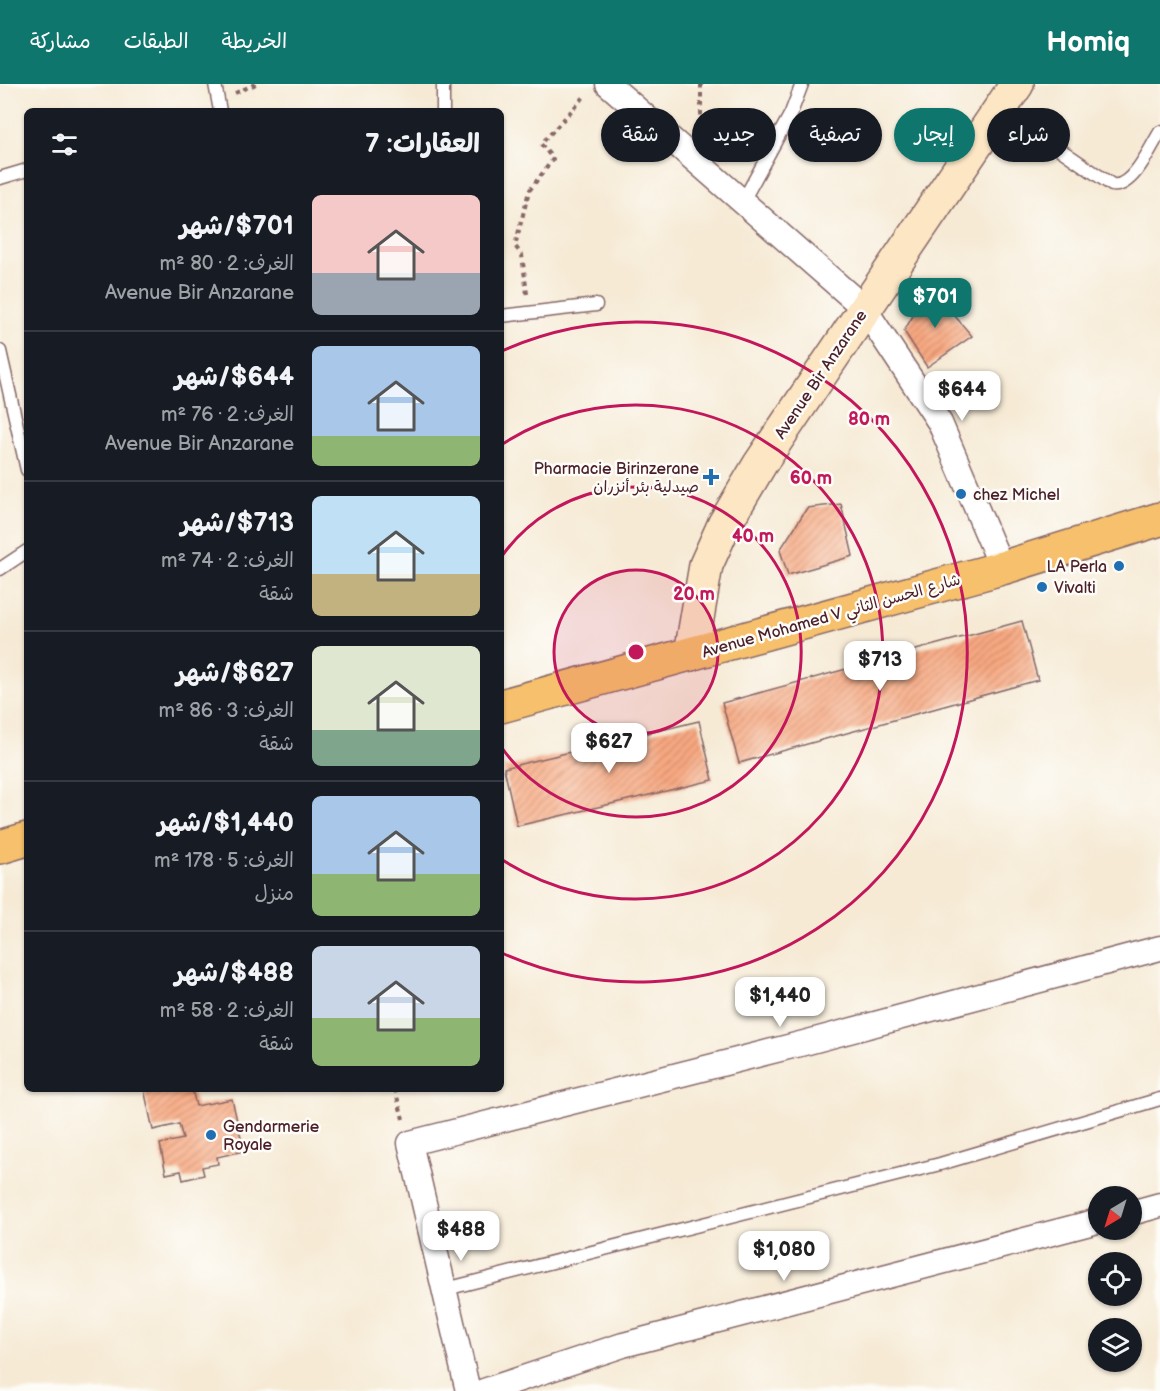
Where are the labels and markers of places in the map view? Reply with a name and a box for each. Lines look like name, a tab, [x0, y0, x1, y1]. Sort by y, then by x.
pin: $701	[899, 278, 971, 329]
pin: $644	[926, 371, 998, 422]
place label: Pharmacie Birinzerane صيدلية بئر أنزران	[534, 460, 700, 497]
marker: Pharmacie Birinzerane صيدلية بئر أنزران	[704, 470, 718, 484]
place label: chez Michel	[973, 486, 1060, 505]
marker: chez Michel	[954, 487, 968, 501]
place label: LA Perla	[1047, 558, 1107, 577]
marker: LA Perla	[1112, 559, 1126, 573]
place label: Vivalti	[1054, 579, 1096, 598]
marker: Vivalti	[1035, 580, 1049, 594]
pin: $713	[844, 641, 916, 692]
centre of rings	[626, 642, 646, 662]
pin: $627	[573, 723, 645, 774]
pin: $1,440	[731, 977, 829, 1028]
place label: Gendarmerie Royale	[223, 1118, 320, 1155]
marker: Gendarmerie Royale	[204, 1128, 218, 1142]
pin: $488	[425, 1211, 497, 1262]
pin: $1,080	[735, 1231, 833, 1282]

